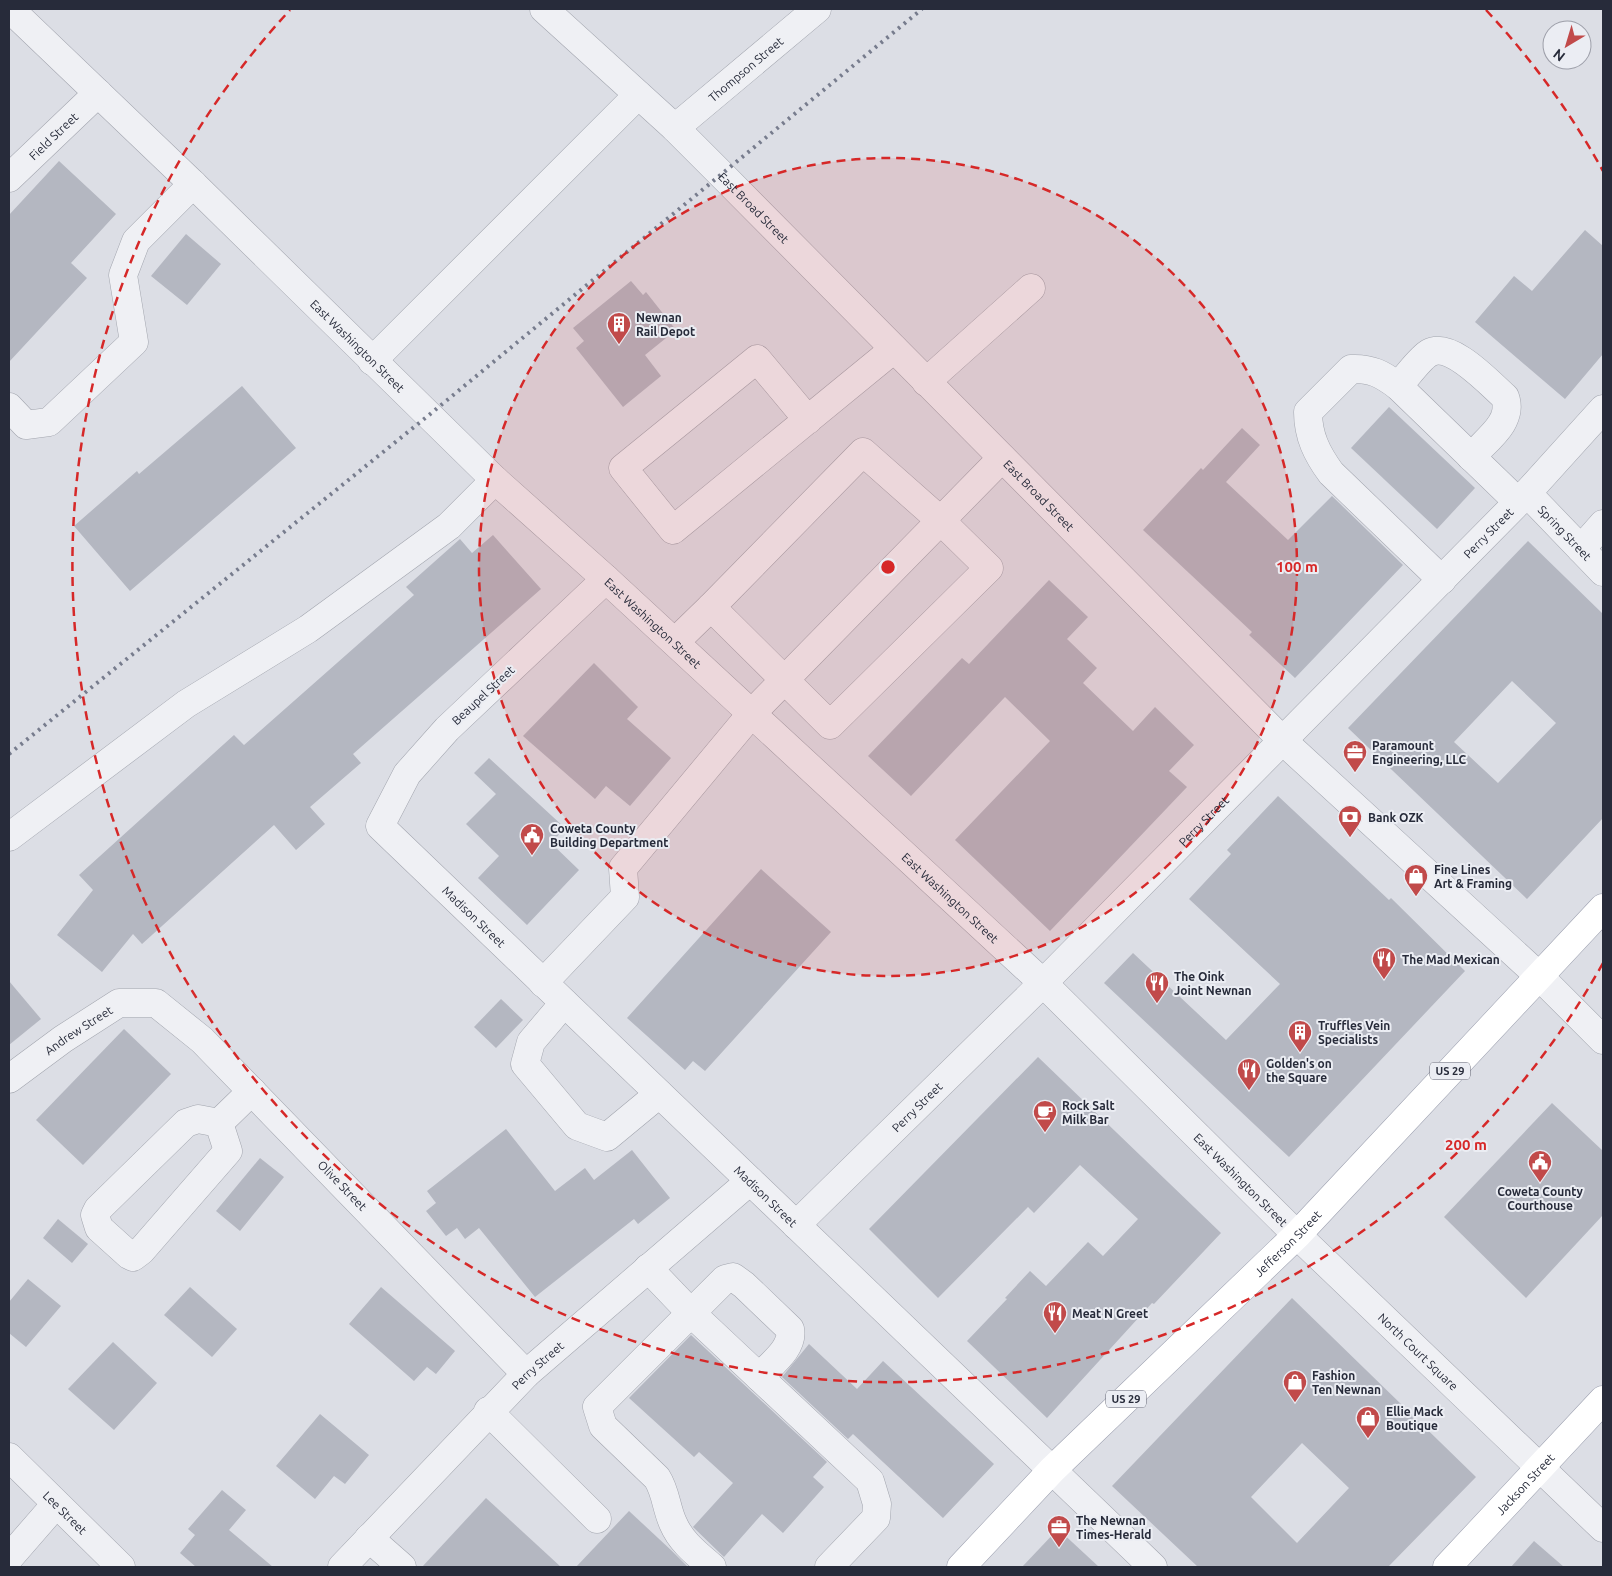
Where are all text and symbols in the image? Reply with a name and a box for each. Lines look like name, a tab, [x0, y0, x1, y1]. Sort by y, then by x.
north arrow	[1542, 20, 1592, 70]
street label: Thompson Street	[706, 34, 786, 104]
text: N	[1550, 46, 1568, 65]
street label: Field Street	[26, 109, 80, 162]
street label: East Broad Street	[716, 169, 792, 246]
street label: East Washington Street	[308, 297, 408, 395]
building icon: Newnan Rail Depot	[606, 311, 632, 345]
place label: Newnan Rail Depot	[636, 311, 695, 338]
street label: East Broad Street	[1001, 457, 1077, 533]
street label: Spring Street	[1536, 503, 1595, 563]
street label: Perry Street	[1461, 505, 1516, 560]
centre of rings	[879, 558, 897, 576]
text: 100 m	[1276, 558, 1318, 575]
street label: East Washington Street	[602, 575, 704, 670]
street label: Beaupel Street	[449, 663, 517, 727]
office icon: Paramount Engineering, LLC	[1342, 739, 1368, 773]
place label: Paramount Engineering, LLC	[1372, 739, 1466, 766]
street label: Perry Street	[1176, 793, 1231, 848]
bank icon: Bank OZK	[1337, 804, 1363, 838]
place label: Bank OZK	[1368, 811, 1424, 824]
public building icon: Coweta County Building Department	[519, 822, 545, 856]
place label: Coweta County Building Department	[550, 822, 668, 849]
street label: East Washington Street	[900, 850, 1002, 945]
shop icon: Fine Lines Art & Framing	[1403, 863, 1429, 897]
place label: Fine Lines Art & Framing	[1434, 863, 1512, 890]
street label: Madison Street	[440, 883, 509, 950]
restaurant icon: The Mad Mexican	[1371, 946, 1397, 980]
place label: The Mad Mexican	[1402, 953, 1500, 966]
restaurant icon: The Oink Joint Newnan	[1144, 970, 1170, 1004]
place label: The Oink Joint Newnan	[1174, 970, 1252, 997]
street label: Andrew Street	[42, 1003, 115, 1057]
building icon: Truffles Vein Specialists	[1287, 1019, 1313, 1053]
place label: Truffles Vein Specialists	[1318, 1019, 1390, 1046]
restaurant icon: Golden's on the Square	[1236, 1057, 1262, 1091]
place label: Golden's on the Square	[1266, 1057, 1332, 1084]
road number: US 29	[1430, 1062, 1470, 1080]
street label: Perry Street	[889, 1079, 945, 1134]
cafe icon: Rock Salt Milk Bar	[1032, 1099, 1058, 1133]
place label: Rock Salt Milk Bar	[1062, 1099, 1115, 1126]
street label: East Washington Street	[1192, 1130, 1291, 1229]
text: 200 m	[1445, 1136, 1487, 1153]
public building icon: Coweta County Courthouse	[1527, 1149, 1553, 1183]
street label: Olive Street	[316, 1158, 370, 1213]
street label: Madison Street	[732, 1163, 800, 1229]
place label: Coweta County Courthouse	[1497, 1185, 1583, 1212]
street label: Jefferson Street	[1252, 1207, 1324, 1279]
restaurant icon: Meat N Greet	[1042, 1300, 1068, 1334]
place label: Meat N Greet	[1072, 1307, 1148, 1320]
street label: North Court Square	[1376, 1310, 1461, 1392]
street label: Perry Street	[509, 1338, 566, 1392]
shop icon: Fashion Ten Newnan	[1282, 1369, 1308, 1403]
place label: Fashion Ten Newnan	[1312, 1369, 1381, 1396]
road number: US 29	[1106, 1390, 1146, 1408]
shop icon: Ellie Mack Boutique	[1355, 1405, 1381, 1439]
place label: Ellie Mack Boutique	[1386, 1405, 1444, 1432]
street label: Jackson Street	[1493, 1450, 1557, 1517]
street label: Lee Street	[41, 1488, 90, 1537]
office icon: The Newnan Times-Herald	[1046, 1514, 1072, 1548]
place label: The Newnan Times-Herald	[1076, 1514, 1152, 1541]

